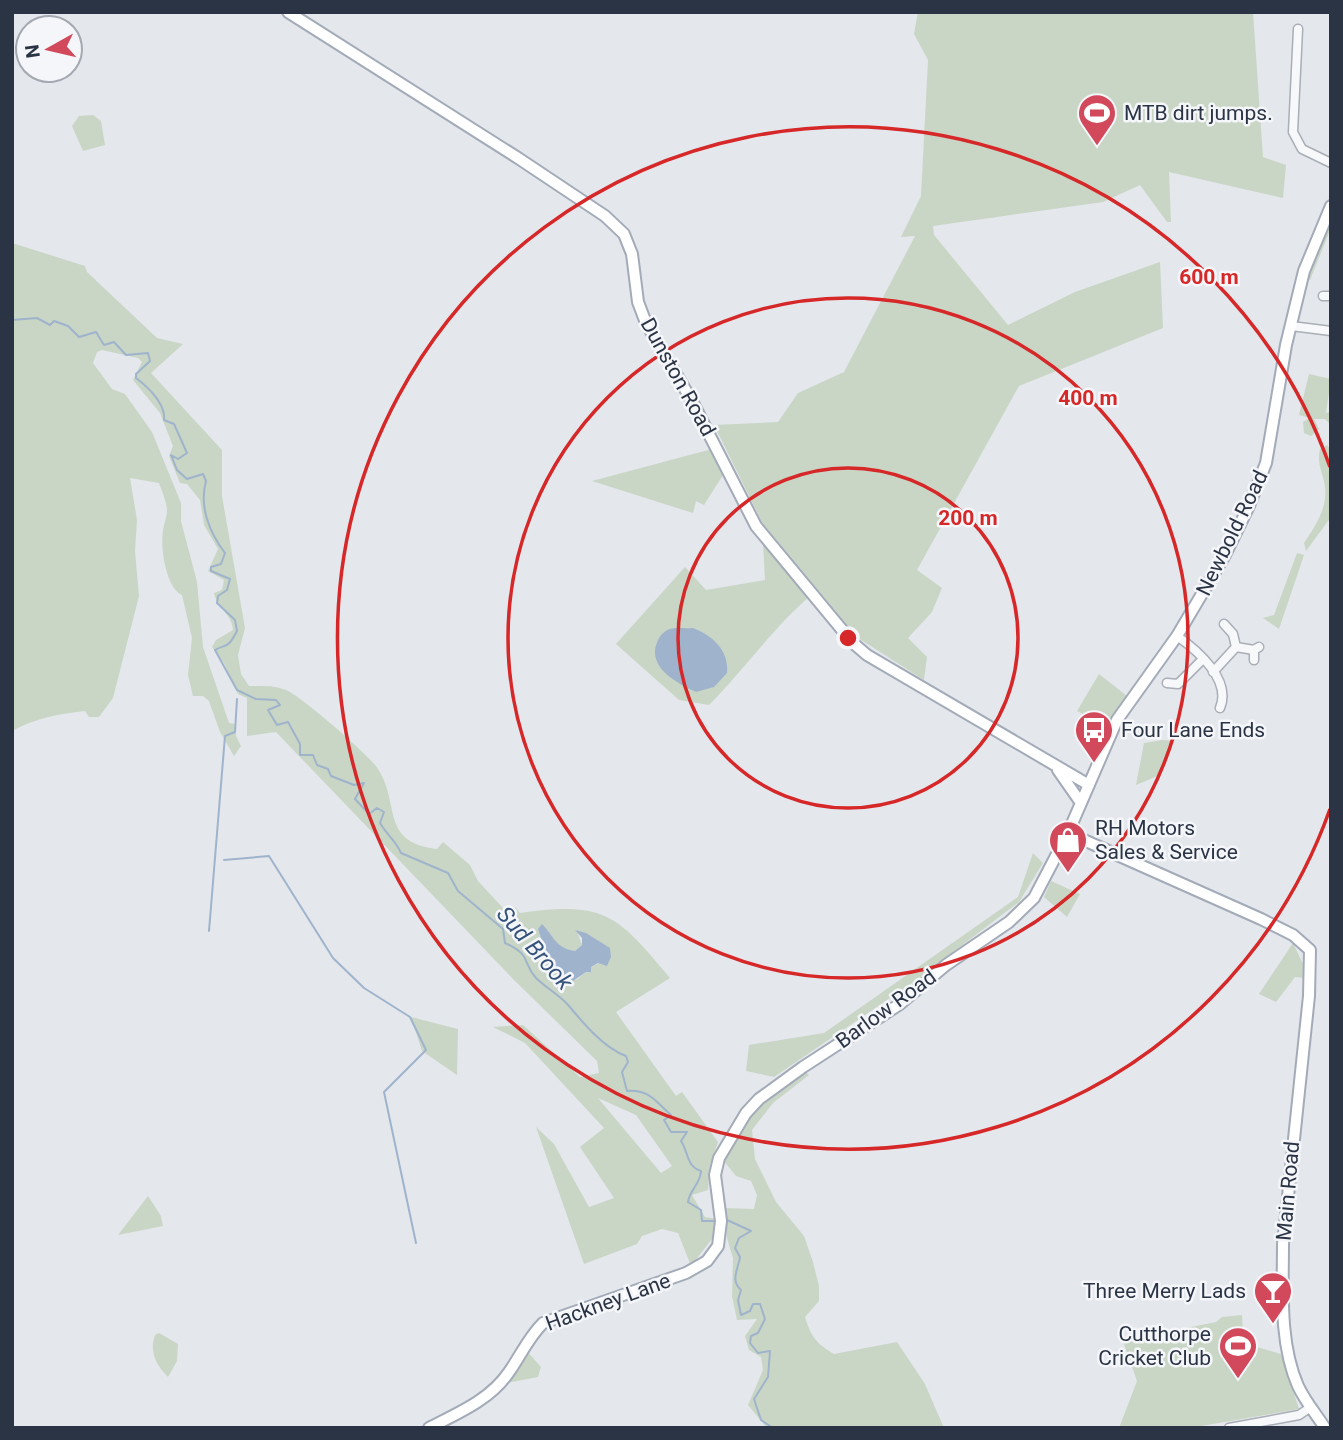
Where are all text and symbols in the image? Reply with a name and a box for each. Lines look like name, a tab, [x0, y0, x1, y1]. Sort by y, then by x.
north arrow	[14, 14, 84, 84]
text: N	[20, 43, 45, 60]
sports icon: MTB dirt jumps.	[1076, 92, 1118, 147]
place label: MTB dirt jumps.	[1124, 101, 1273, 125]
text: 600 m	[1179, 265, 1239, 289]
street label: Dunston Road	[636, 314, 720, 440]
text: 400 m	[1058, 386, 1118, 410]
street label: Newbold Road	[1191, 467, 1273, 599]
text: 200 m	[938, 506, 998, 530]
centre of rings	[836, 626, 860, 650]
bus stop icon: Four Lane Ends	[1073, 709, 1115, 764]
place label: Four Lane Ends	[1121, 718, 1265, 742]
place label: RH Motors Sales & Service	[1095, 816, 1238, 864]
shop icon: RH Motors Sales & Service	[1047, 819, 1089, 874]
water label: Sud Brook	[491, 901, 579, 996]
street label: Barlow Road	[831, 965, 941, 1053]
street label: Main Road	[1272, 1140, 1304, 1242]
street label: Hackney Lane	[542, 1268, 674, 1336]
bar icon: Three Merry Lads	[1252, 1270, 1294, 1325]
place label: Three Merry Lads	[1083, 1279, 1246, 1303]
place label: Cutthorpe Cricket Club	[1098, 1322, 1211, 1370]
sports icon: Cutthorpe Cricket Club	[1217, 1325, 1259, 1380]

